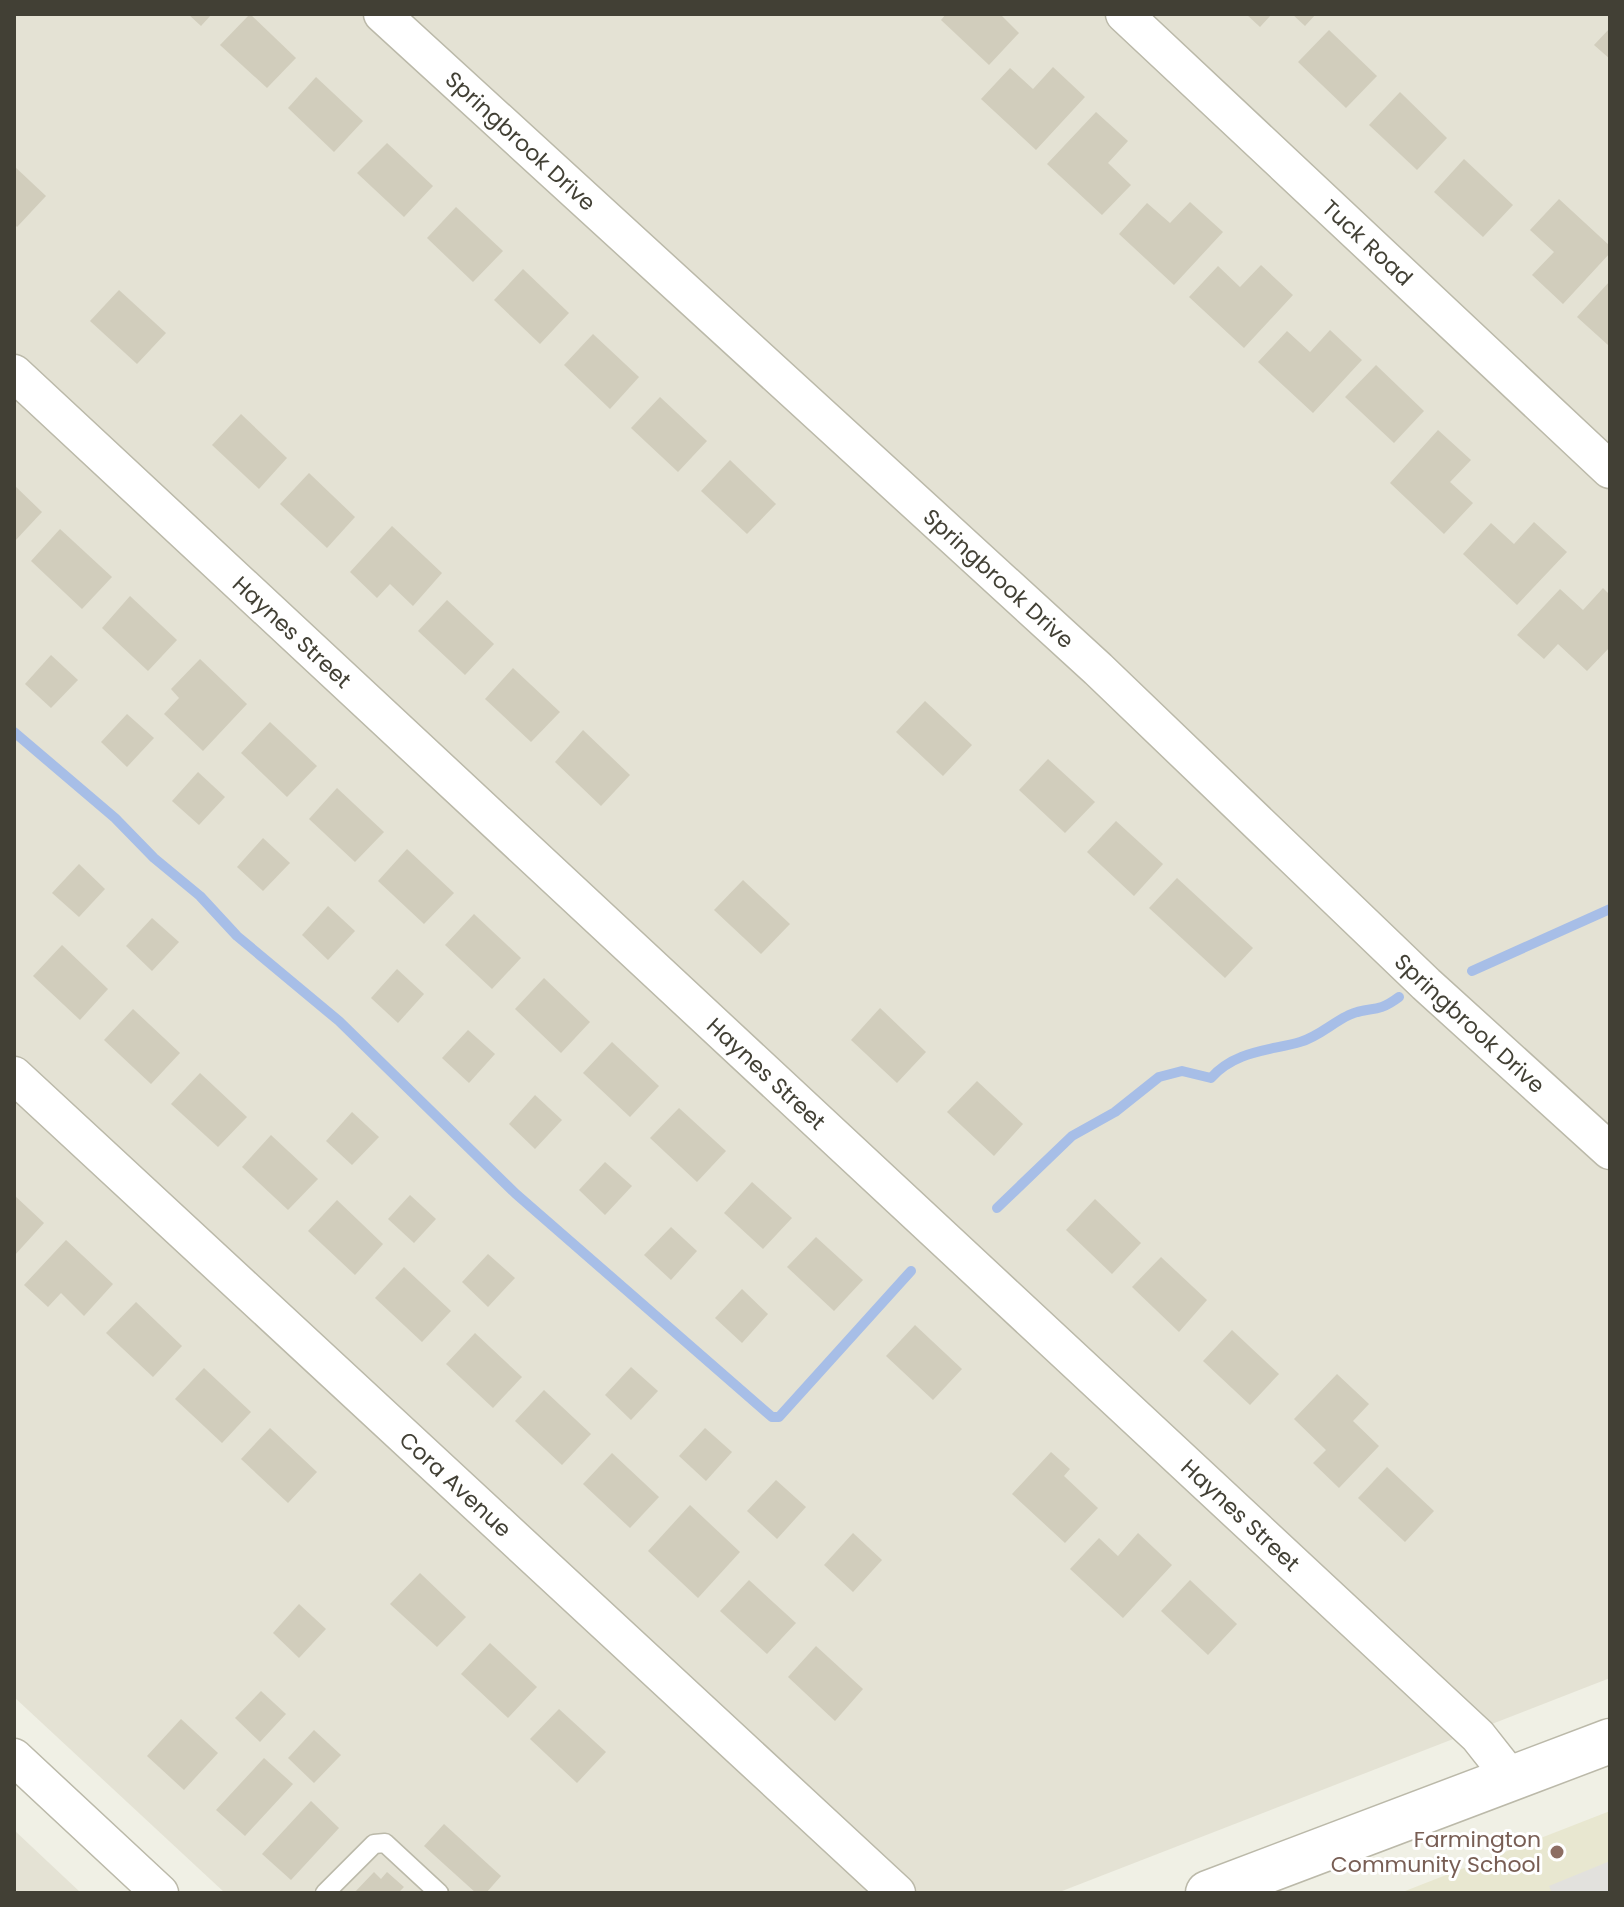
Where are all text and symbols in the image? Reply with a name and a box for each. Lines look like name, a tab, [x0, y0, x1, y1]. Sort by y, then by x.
street label: Springbrook Drive	[439, 64, 603, 218]
street label: Tuck Road	[1315, 192, 1420, 293]
street label: Springbrook Drive	[917, 501, 1081, 655]
street label: Haynes Street	[226, 569, 358, 695]
street label: Springbrook Drive	[1388, 946, 1552, 1100]
street label: Haynes Street	[700, 1010, 833, 1137]
street label: Cora Avenue	[393, 1424, 518, 1544]
street label: Haynes Street	[1174, 1452, 1307, 1578]
place label: Farmington Community School	[1331, 1824, 1541, 1880]
marker: Farmington Community School	[1548, 1843, 1566, 1861]

